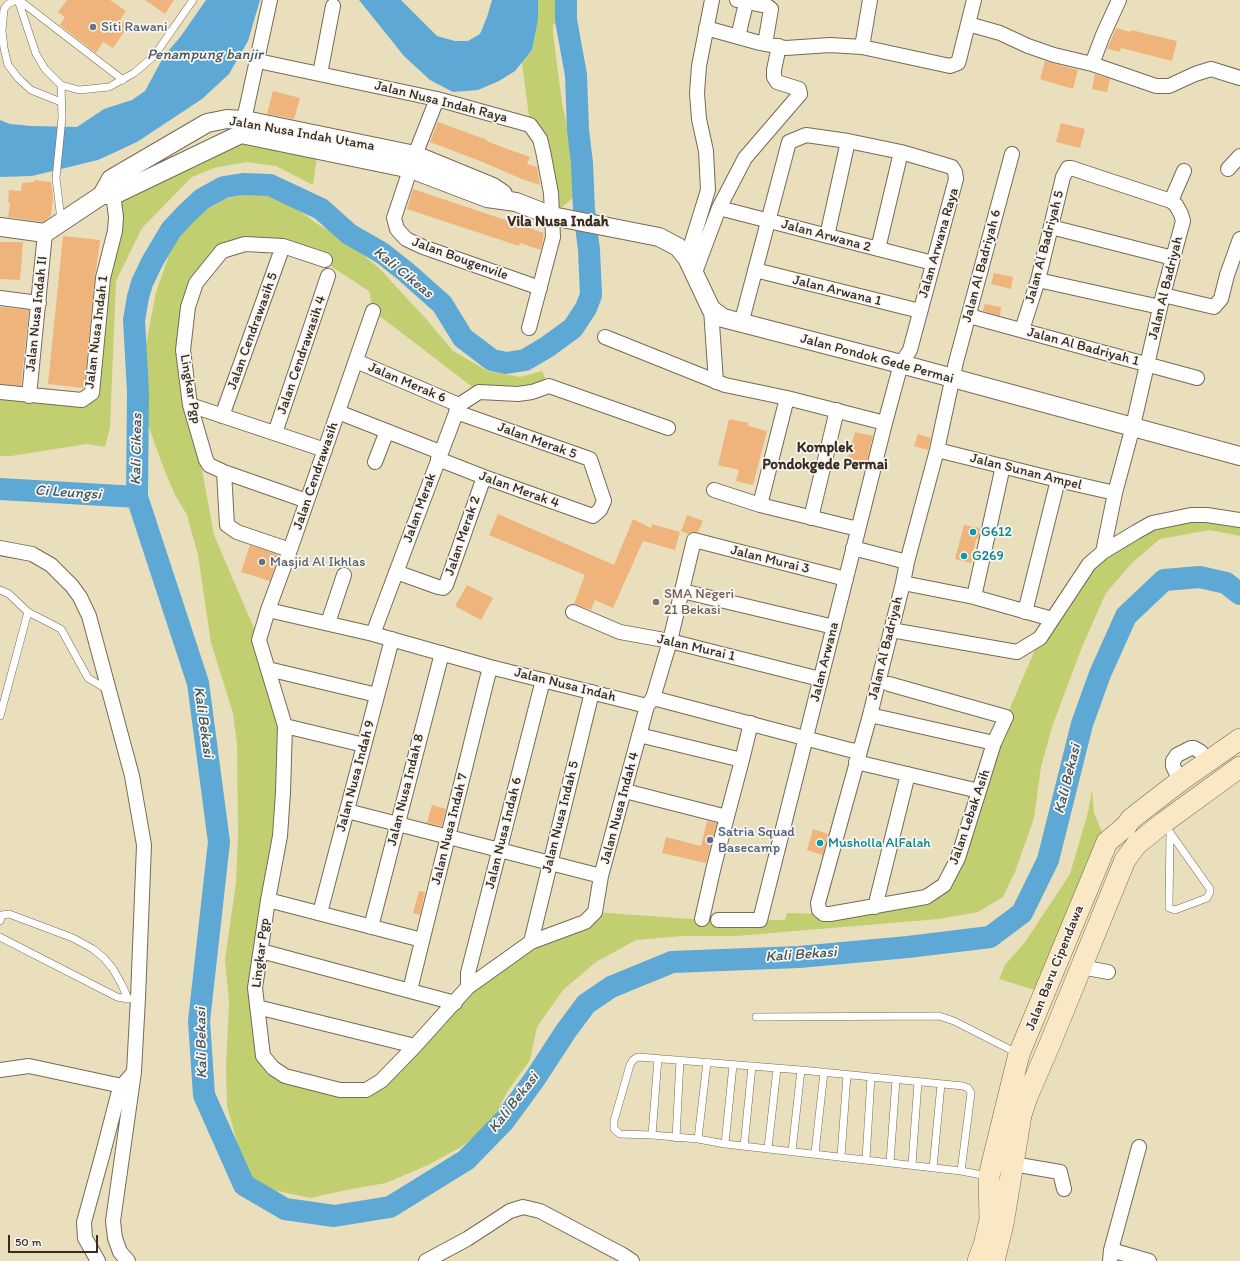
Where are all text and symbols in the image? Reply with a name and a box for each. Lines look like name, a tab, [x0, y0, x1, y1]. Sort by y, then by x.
place label: Siti Rawani	[101, 19, 168, 35]
marker: Siti Rawani	[88, 22, 98, 32]
water label: Penampung banjir	[147, 46, 263, 64]
street label: Jalan Nusa Indah Raya	[373, 77, 509, 127]
street label: Jalan Nusa Indah Utama	[228, 113, 376, 155]
street label: Jalan Arwana Raya	[915, 186, 963, 300]
street label: Jalan Al Badriyah 5	[1022, 189, 1068, 305]
street label: Jalan Al Badriyah 6	[959, 208, 1005, 324]
district label: Vila Nusa Indah	[507, 213, 609, 231]
street label: Jalan Arwana 2	[779, 216, 873, 256]
street label: Jalan Bougenvile	[410, 234, 510, 284]
street label: Jalan Al Badriyah	[1145, 235, 1187, 341]
water label: Kali Cikeas	[369, 243, 437, 303]
street label: Jalan Nusa Indah II	[23, 255, 51, 373]
street label: Jalan Cendrawasih 5	[224, 270, 282, 392]
street label: Jalan Arwana 1	[791, 272, 883, 310]
street label: Jalan Nusa Indah 1	[82, 275, 112, 389]
street label: Jalan Cendrawasih 4	[274, 293, 330, 417]
street label: Jalan Al Badriyah 1	[1025, 324, 1141, 370]
street label: Jalan Pondok Gede Permai	[798, 330, 956, 388]
street label: Lingkar Pgp	[176, 353, 204, 425]
street label: Jalan Merak 6	[365, 359, 449, 407]
water label: Kali Cikeas	[127, 413, 147, 485]
street label: Jalan Merak 5	[495, 419, 579, 463]
street label: Jalan Cendrawasih	[290, 420, 342, 532]
district label: Komplek Pondokgede Permai	[762, 439, 888, 474]
street label: Jalan Sunan Ampel	[968, 450, 1084, 494]
street label: Jalan Merak 4	[477, 468, 561, 512]
street label: Jalan Merak	[400, 471, 440, 545]
water label: Ci Leungsi	[34, 482, 102, 504]
street label: Jalan Merak 2	[442, 494, 484, 578]
place label: G612	[981, 524, 1012, 540]
marker: G612	[968, 527, 978, 537]
street label: Jalan Murai 3	[729, 542, 811, 578]
place label: G269	[972, 548, 1004, 564]
marker: G269	[959, 551, 969, 561]
place label: Masjid Al Ikhlas	[270, 554, 366, 570]
marker: Masjid Al Ikhlas	[257, 557, 267, 567]
place label: SMA Negeri 21 Bekasi	[664, 586, 734, 618]
street label: Jalan Al Badriyah	[865, 595, 907, 701]
marker: SMA Negeri 21 Bekasi	[651, 597, 661, 607]
street label: Jalan Arwana	[807, 620, 843, 704]
street label: Jalan Murai 1	[655, 631, 737, 665]
street label: Jalan Nusa Indah	[512, 664, 618, 706]
water label: Kali Bekasi	[189, 685, 217, 759]
street label: Jalan Nusa Indah 9	[333, 718, 379, 834]
street label: Jalan Nusa Indah 8	[384, 732, 428, 848]
water label: Kali Bekasi	[1051, 742, 1085, 816]
street label: Jalan Nusa Indah 4	[597, 750, 643, 866]
street label: Jalan Nusa Indah 5	[539, 759, 583, 875]
street label: Jalan Lebak Asih	[946, 767, 994, 867]
street label: Jalan Nusa Indah 7	[428, 772, 472, 886]
street label: Jalan Nusa Indah 6	[482, 775, 526, 891]
place label: Satria Squad Basecamp	[718, 824, 795, 856]
marker: Satria Squad Basecamp	[705, 835, 715, 845]
place label: Musholla AlFalah	[828, 835, 931, 851]
marker: Musholla AlFalah	[815, 838, 825, 848]
street label: Jalan Baru Cipendawa	[1022, 903, 1088, 1033]
street label: Lingkar Pgp	[248, 917, 274, 989]
water label: Kali Bekasi	[765, 944, 837, 966]
water label: Kali Bekasi	[192, 1007, 212, 1079]
water label: Kali Bekasi	[485, 1069, 543, 1137]
scale bar	[10, 1227, 100, 1253]
text: 50 m	[15, 1235, 41, 1249]

